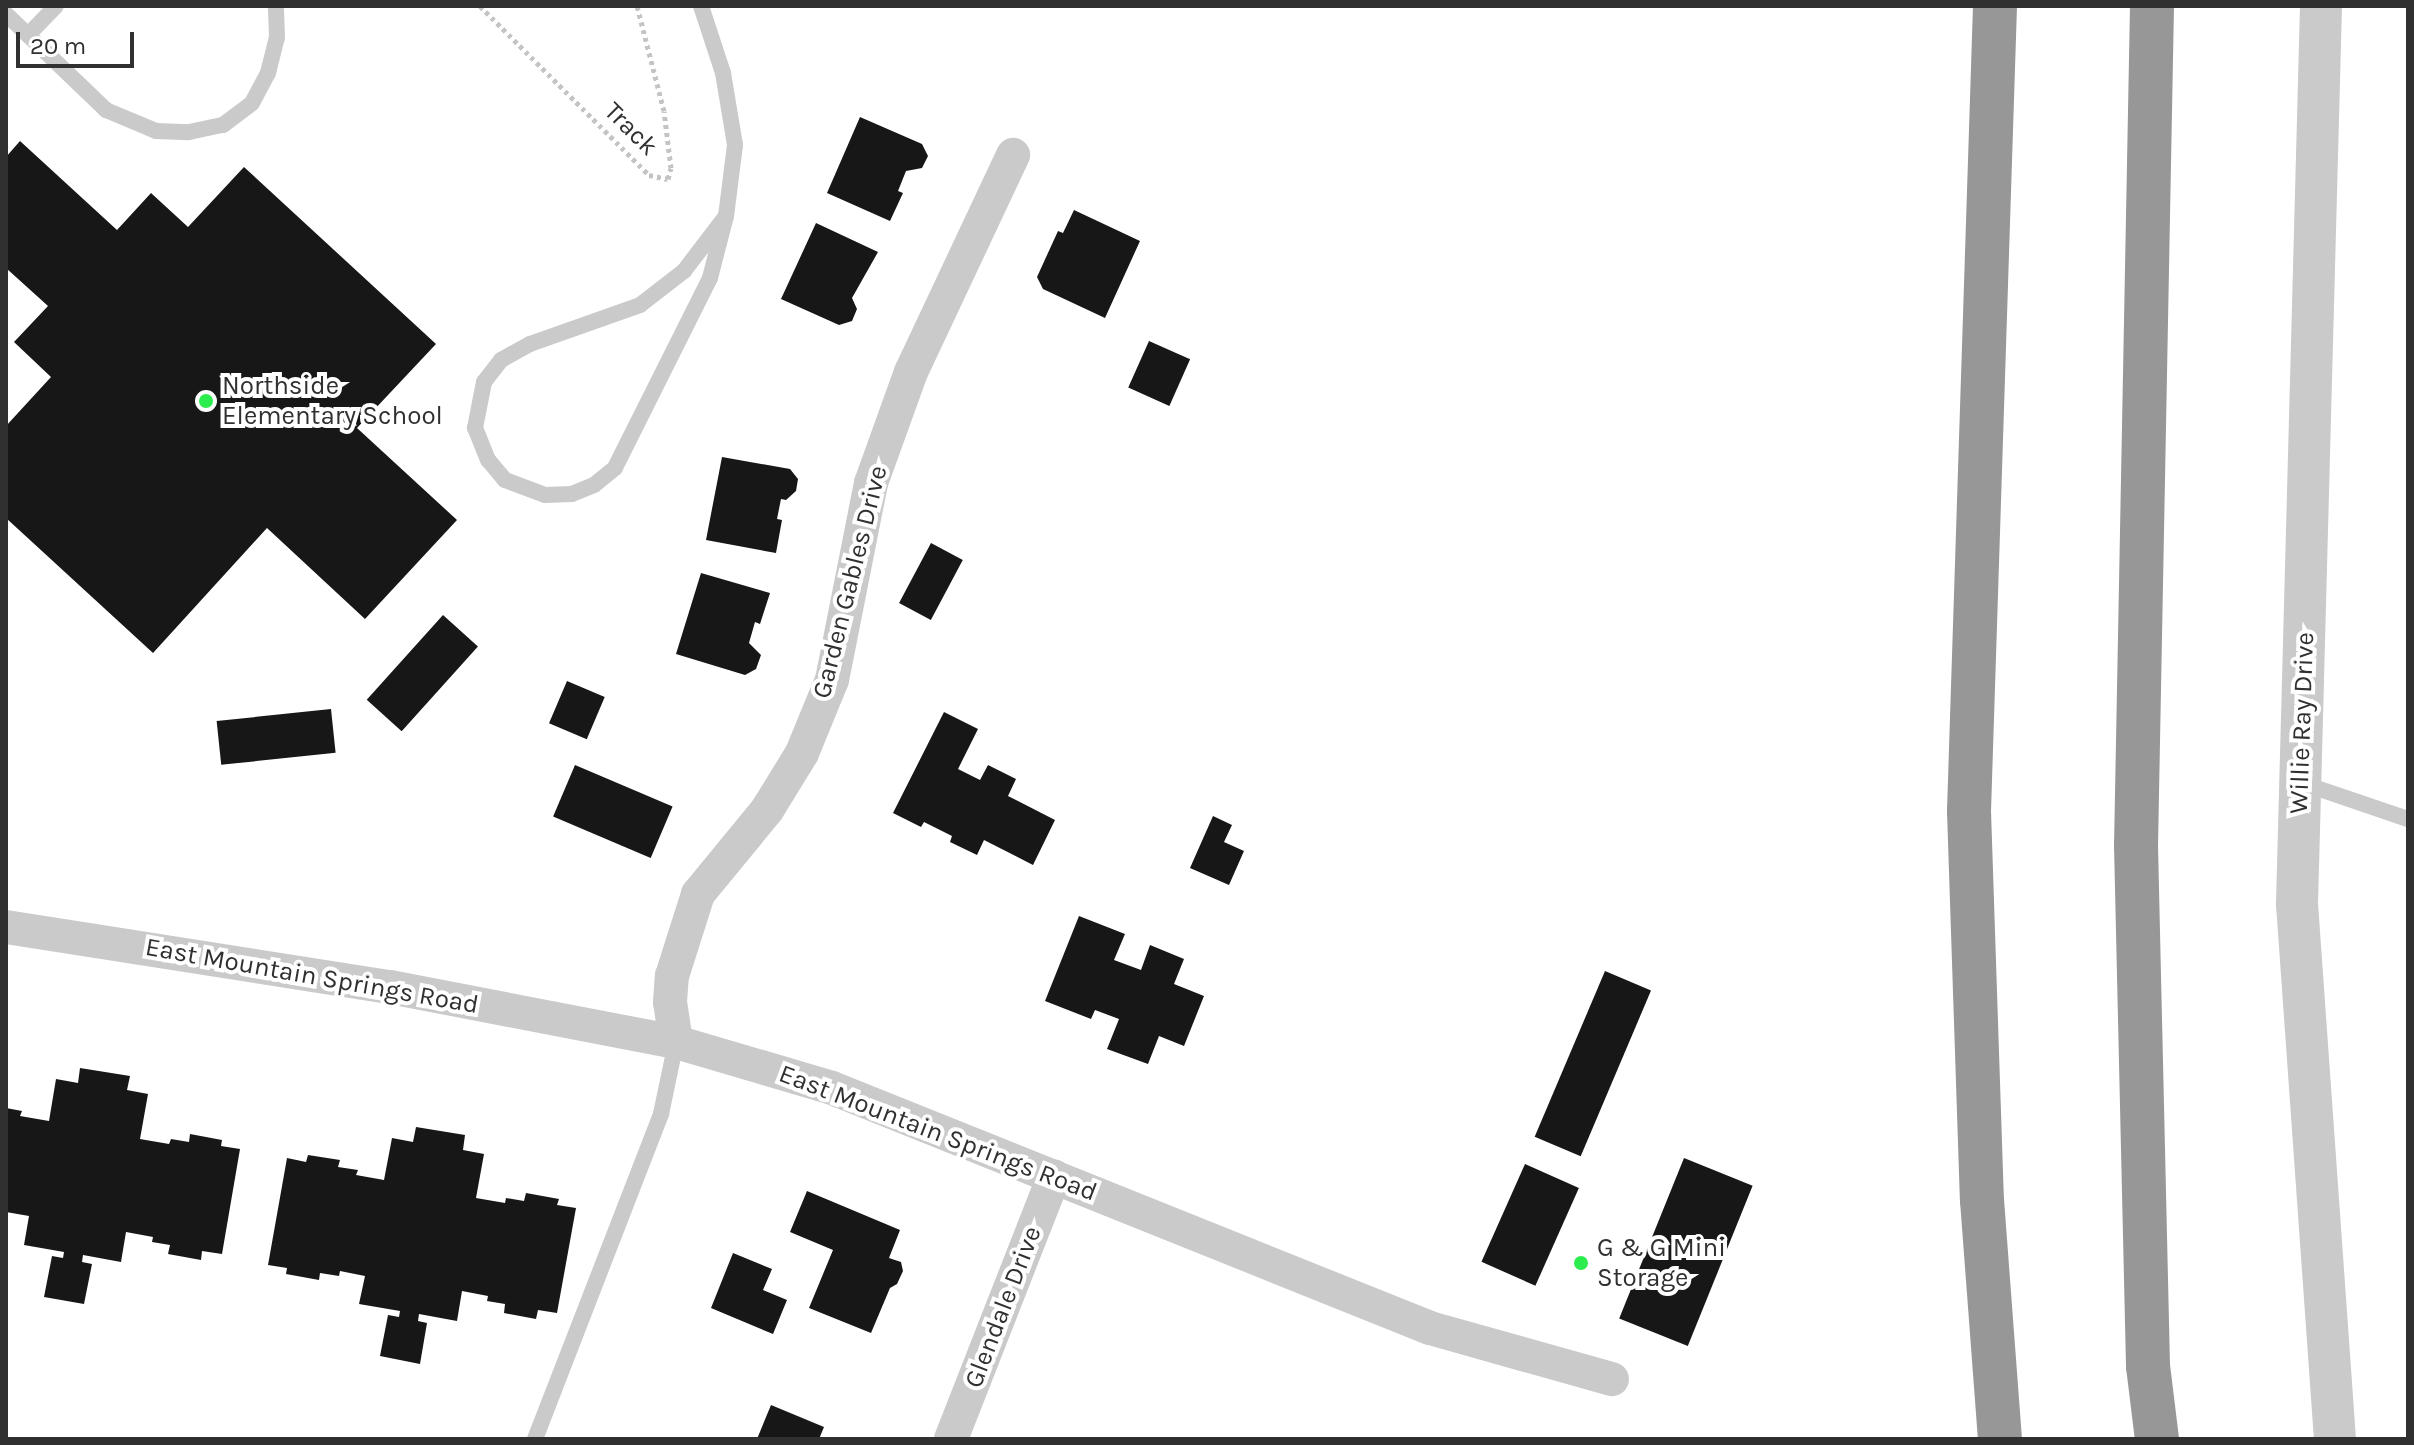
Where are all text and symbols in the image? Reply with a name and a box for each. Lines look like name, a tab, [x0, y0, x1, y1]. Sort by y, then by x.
scale bar	[20, 16, 138, 66]
text: 20 m	[30, 32, 86, 60]
street label: Track	[598, 96, 664, 162]
place label: Northside Elementary School	[222, 370, 443, 432]
marker: Northside Elementary School	[197, 392, 215, 410]
street label: Garden Gables Drive	[806, 462, 894, 702]
street label: Willie Ray Drive	[2283, 631, 2321, 815]
street label: East Mountain Springs Road	[143, 931, 481, 1021]
street label: East Mountain Springs Road	[775, 1058, 1101, 1208]
street label: Glendale Drive	[958, 1222, 1048, 1392]
place label: G & G Mini Storage	[1597, 1232, 1726, 1294]
marker: G & G Mini Storage	[1572, 1254, 1590, 1272]

